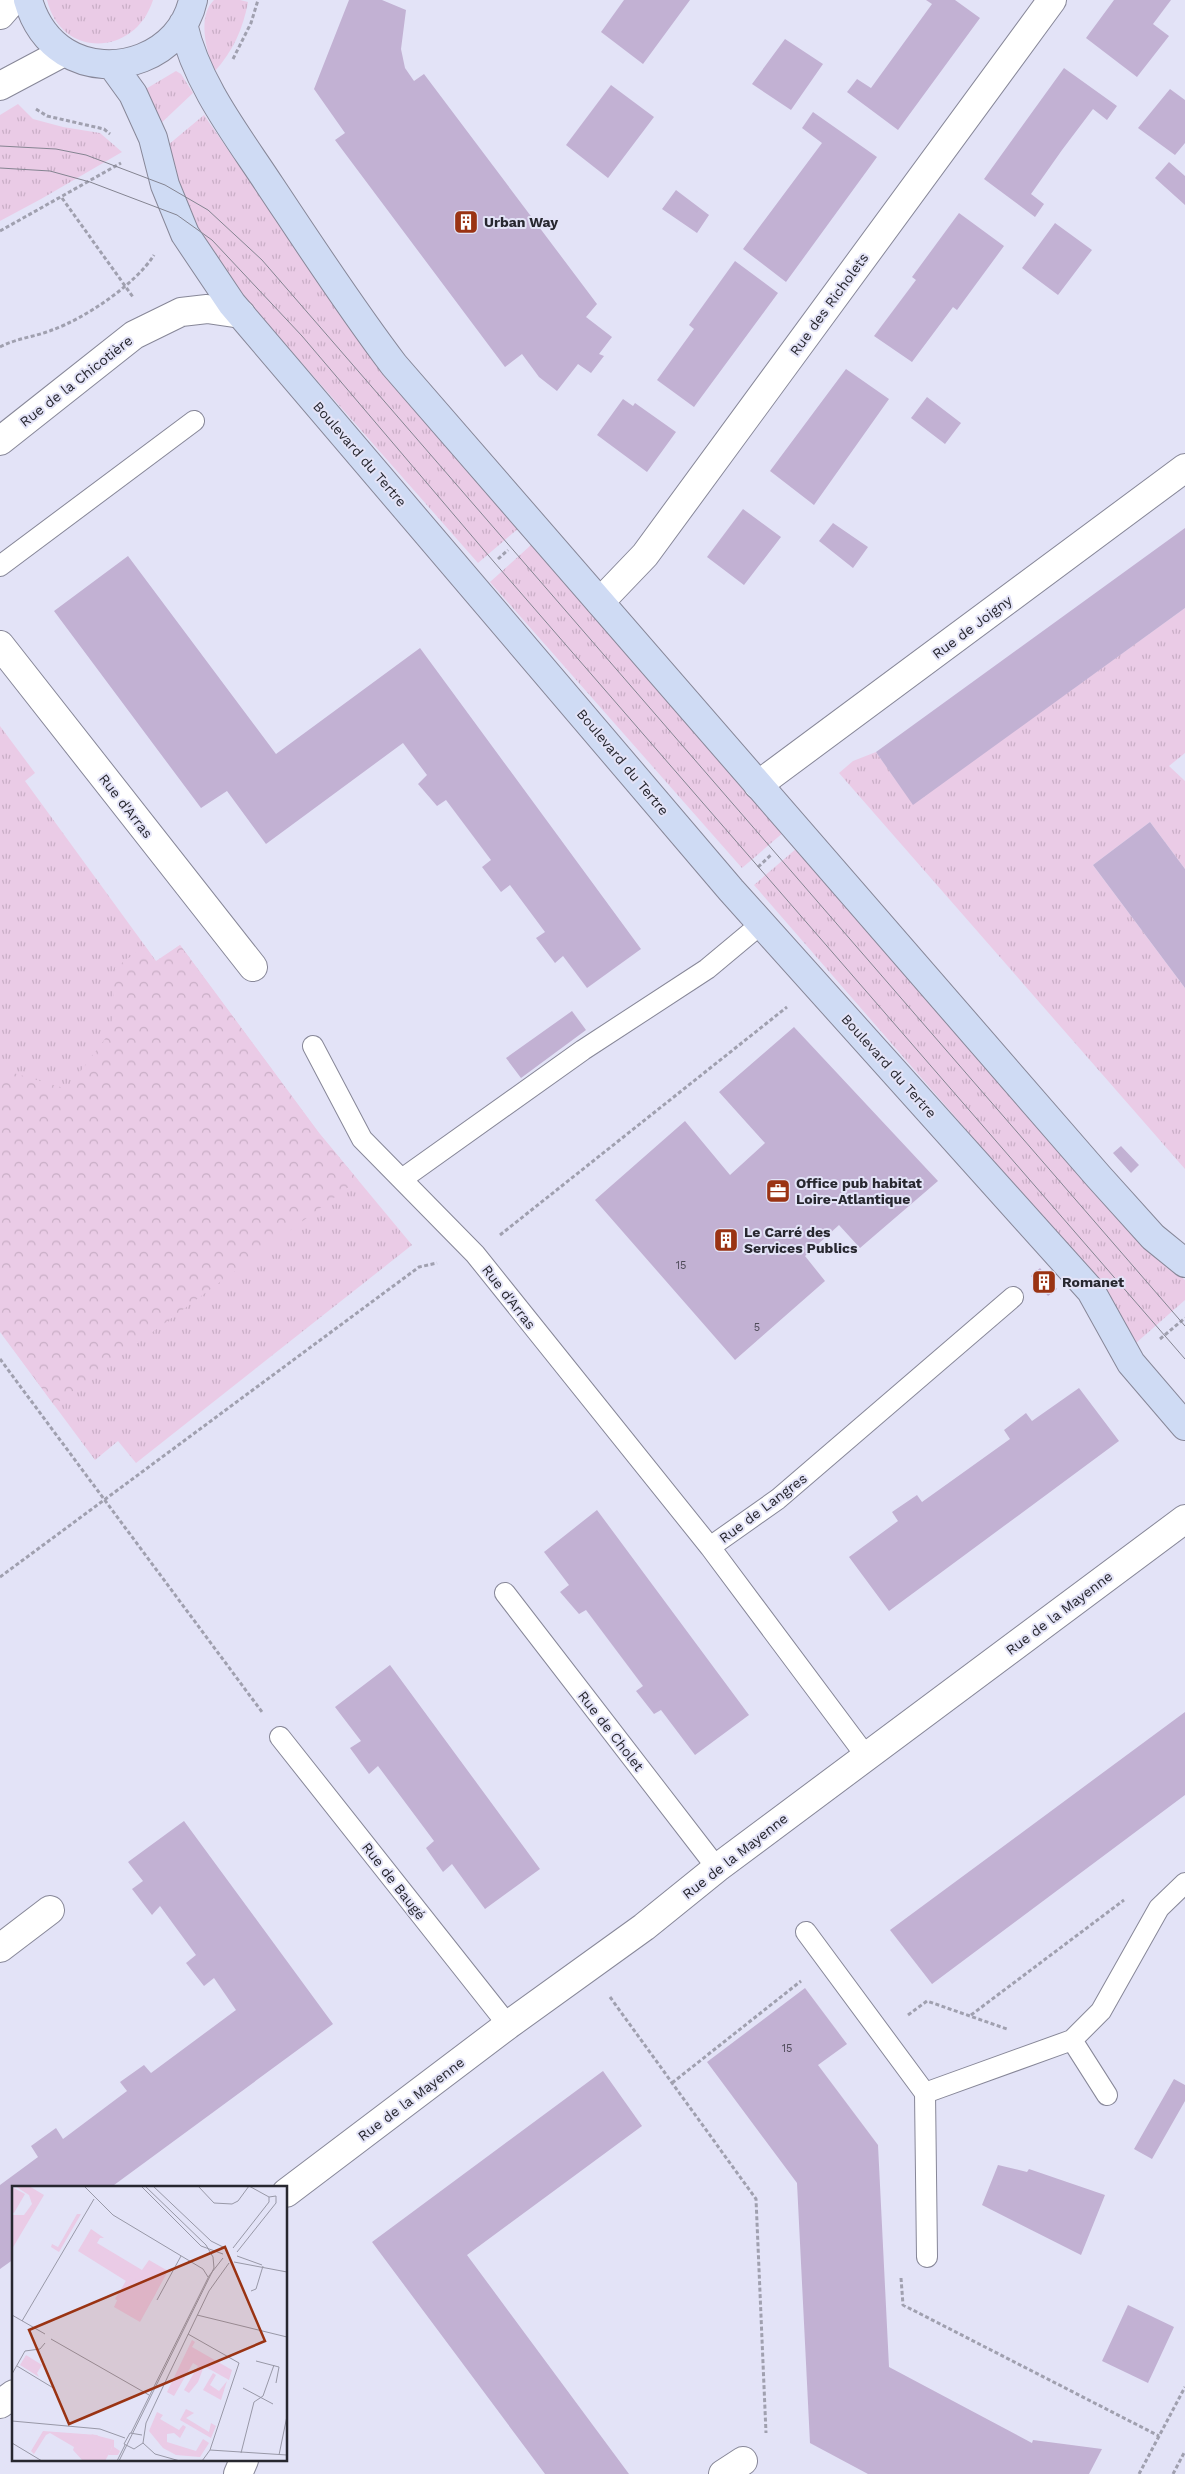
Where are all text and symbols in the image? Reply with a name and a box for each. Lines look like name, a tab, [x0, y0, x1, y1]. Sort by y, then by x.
building icon: Urban Way	[453, 209, 479, 235]
place label: Urban Way	[484, 214, 558, 230]
street label: Rue des Richolets	[786, 250, 872, 358]
street label: Rue de la Chicotière	[17, 332, 135, 430]
street label: Boulevard du Tertre	[310, 398, 410, 510]
street label: Rue de Joigny	[929, 592, 1015, 662]
street label: Boulevard du Tertre	[574, 706, 672, 818]
street label: Rue d'Arras	[96, 771, 156, 841]
street label: Boulevard du Tertre	[838, 1011, 940, 1121]
place label: Office pub habitat Loire-Atlantique	[796, 1175, 922, 1207]
office icon: Office pub habitat Loire-Atlantique	[765, 1178, 791, 1204]
place label: Le Carré des Services Publics	[744, 1224, 858, 1256]
building icon: Le Carré des Services Publics	[713, 1227, 739, 1253]
house number: 15	[676, 1259, 686, 1272]
street label: Rue d'Arras	[479, 1262, 539, 1332]
building icon: Romanet	[1031, 1269, 1057, 1295]
place label: Romanet	[1062, 1274, 1124, 1290]
house number: 5	[754, 1321, 760, 1334]
street label: Rue de Langres	[716, 1470, 810, 1546]
street label: Rue de la Mayenne	[1003, 1568, 1115, 1658]
street label: Rue de Cholet	[575, 1688, 647, 1774]
street label: Rue de la Mayenne	[679, 1810, 791, 1902]
street label: Rue de Baugé	[359, 1839, 429, 1923]
house number: 15	[782, 2042, 792, 2055]
street label: Rue de la Mayenne	[355, 2054, 467, 2144]
inset map	[12, 2186, 288, 2462]

